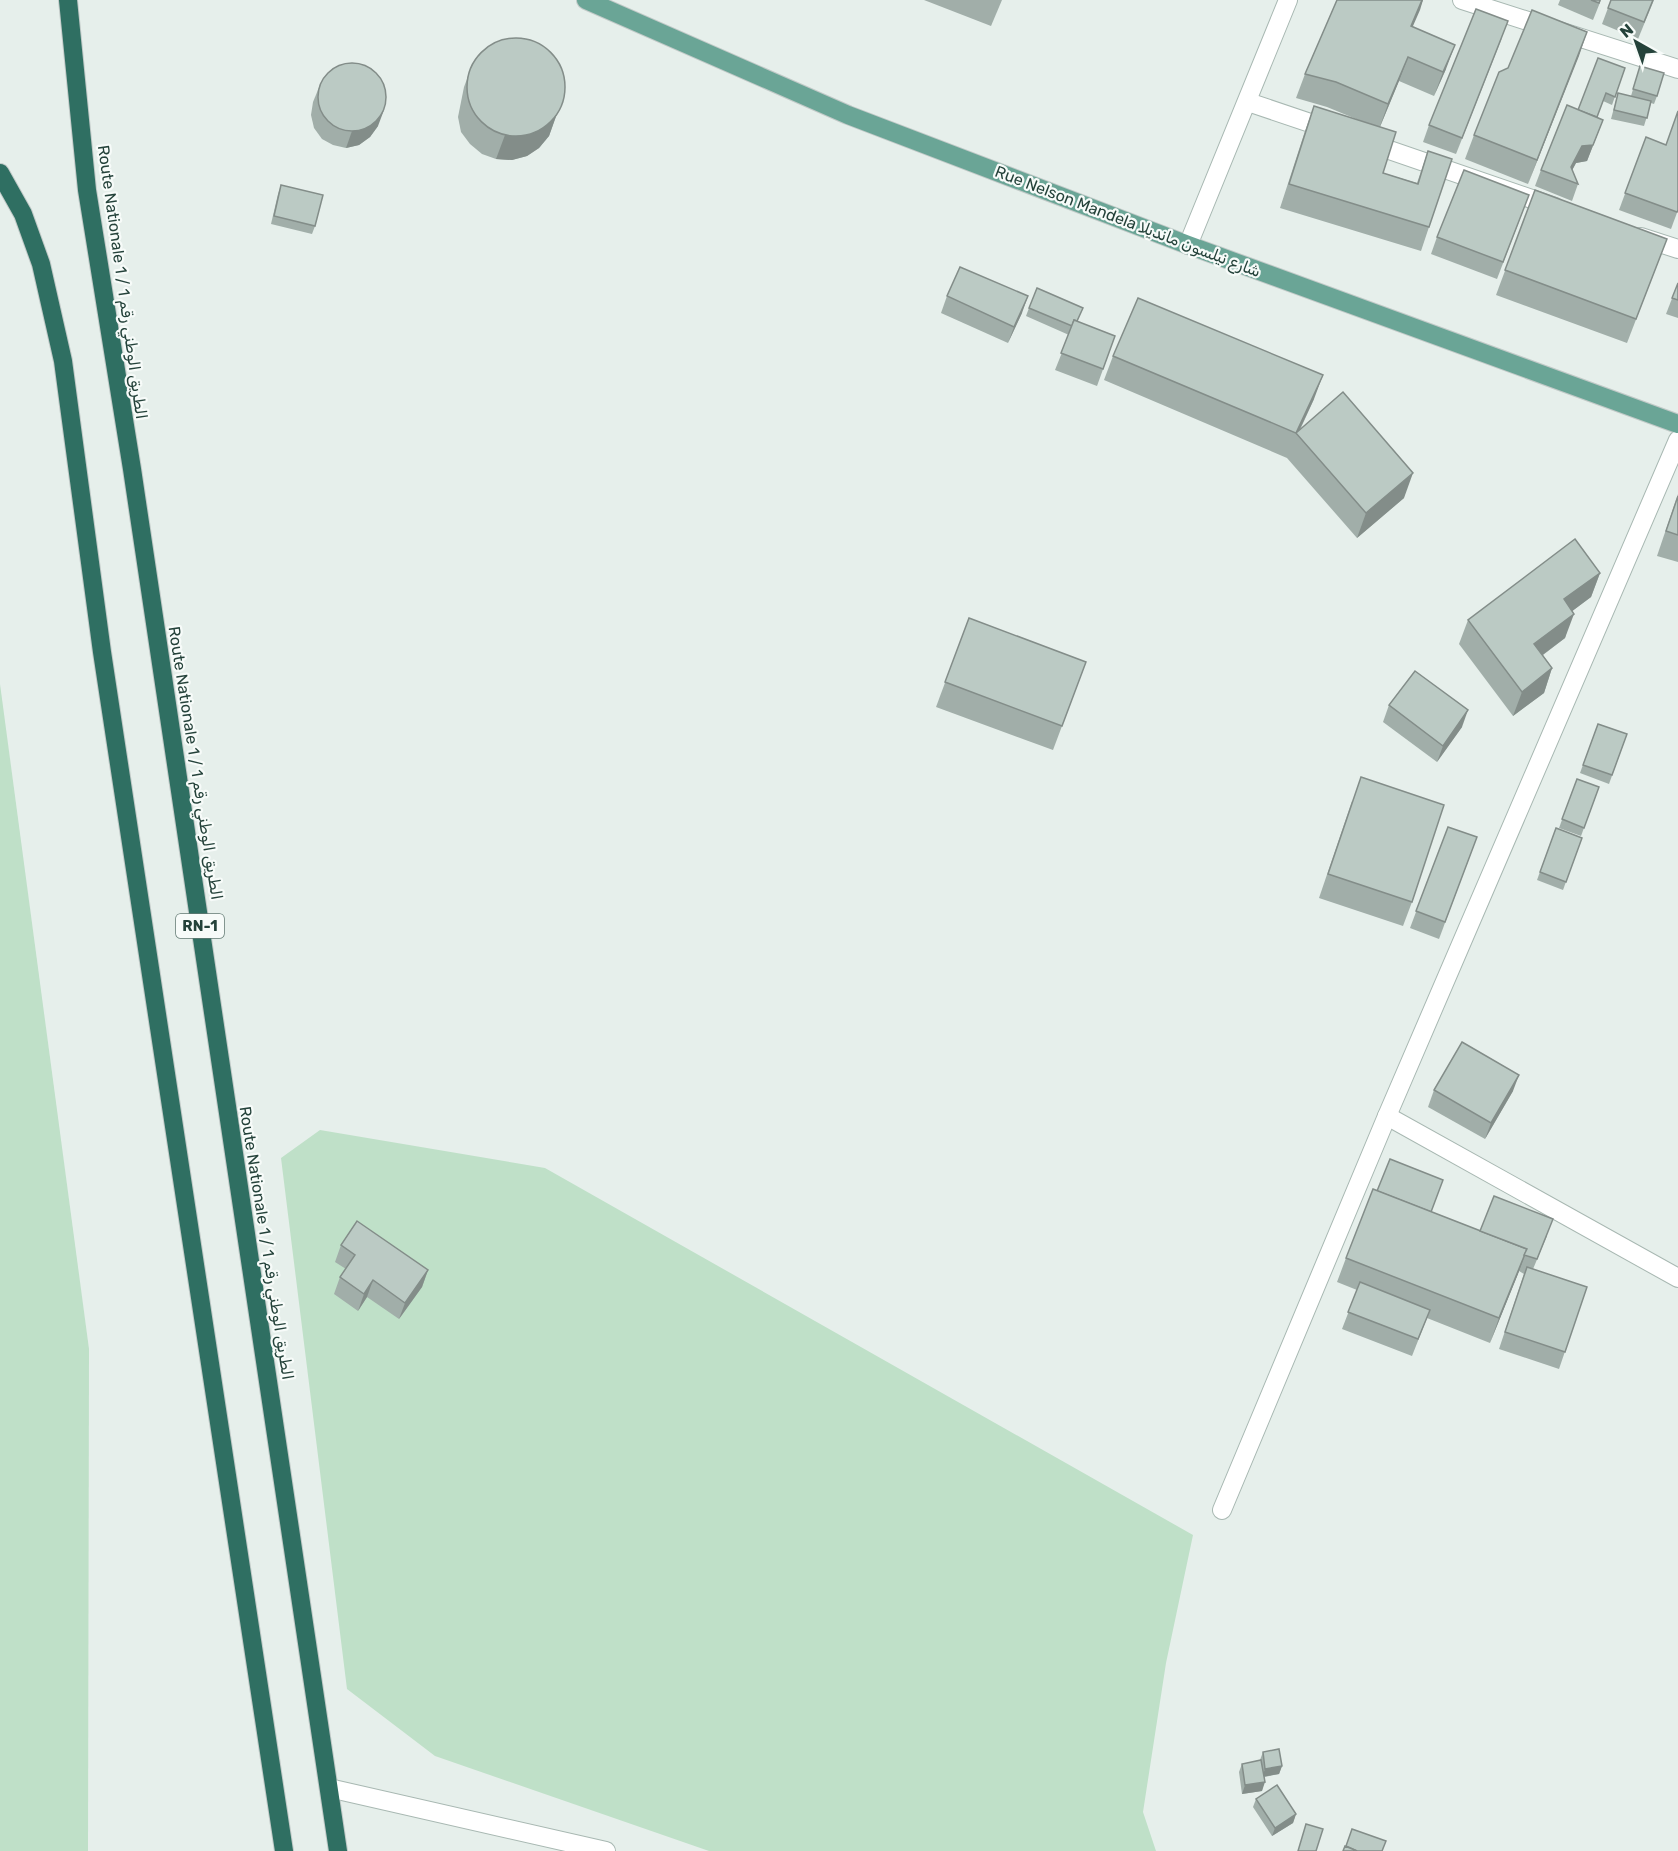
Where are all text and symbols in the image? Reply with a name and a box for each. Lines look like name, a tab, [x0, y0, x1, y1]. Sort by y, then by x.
north arrow	[1606, 12, 1666, 72]
text: N	[1616, 20, 1637, 42]
street label: Route Nationale 1 / الطريق الوطني رقم 1	[91, 144, 151, 421]
street label: Rue Nelson Mandela شارع نيلسون مانديلا	[991, 162, 1263, 283]
street label: Route Nationale 1 / الطريق الوطني رقم 1	[162, 625, 227, 902]
road number: RN-1	[176, 914, 224, 938]
street label: Route Nationale 1 / الطريق الوطني رقم 1	[233, 1105, 298, 1382]

